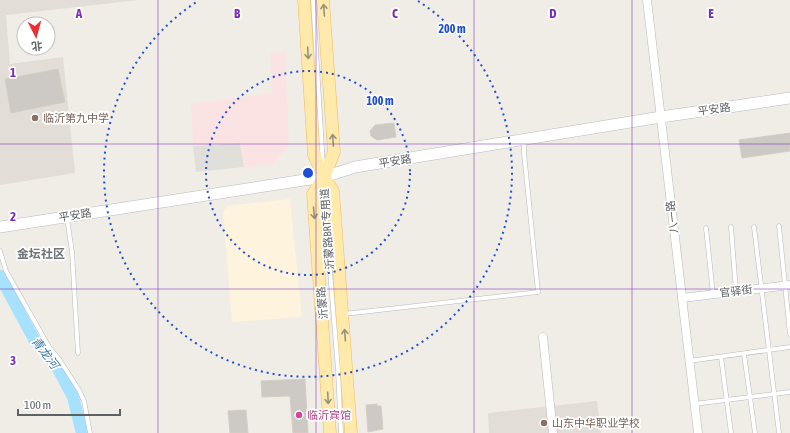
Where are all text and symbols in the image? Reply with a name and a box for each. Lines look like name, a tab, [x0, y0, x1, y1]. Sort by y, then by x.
one-way arrow	[321, 4, 328, 17]
text: A	[75, 6, 83, 21]
text: B	[234, 6, 241, 21]
text: C	[392, 6, 398, 21]
text: D	[549, 6, 557, 21]
text: E	[708, 6, 714, 21]
north arrow	[16, 16, 56, 56]
text: 200 m	[438, 22, 466, 36]
text: 北	[31, 39, 43, 52]
one-way arrow	[304, 46, 311, 59]
text: 1	[10, 65, 16, 80]
text: 100 m	[366, 94, 394, 108]
street label: 平安路	[697, 101, 731, 117]
place label: 临沂第九中学	[43, 112, 109, 124]
marker: 临沂第九中学	[30, 113, 40, 123]
one-way arrow	[330, 134, 337, 147]
street label: 平安路	[378, 152, 412, 170]
centre of rings	[301, 166, 315, 180]
street label: 沂蒙路BRT专用道	[318, 188, 336, 270]
street label: 八一路	[664, 200, 680, 234]
street label: 平安路	[58, 206, 92, 224]
one-way arrow	[311, 206, 318, 219]
text: 2	[10, 209, 16, 224]
district label: 金坛社区	[17, 247, 65, 261]
street label: 官驿街	[719, 283, 753, 299]
street label: 沂蒙路	[315, 286, 329, 320]
one-way arrow	[342, 329, 349, 342]
water label: 青龙河	[29, 334, 63, 373]
text: 3	[10, 353, 16, 368]
scale bar	[18, 391, 120, 417]
one-way arrow	[325, 391, 332, 404]
text: 100 m	[24, 398, 51, 412]
place label: 临沂宾馆	[307, 409, 351, 421]
marker: 临沂宾馆	[294, 410, 304, 420]
place label: 山东中华职业学校	[552, 417, 640, 429]
marker: 山东中华职业学校	[539, 418, 549, 428]

